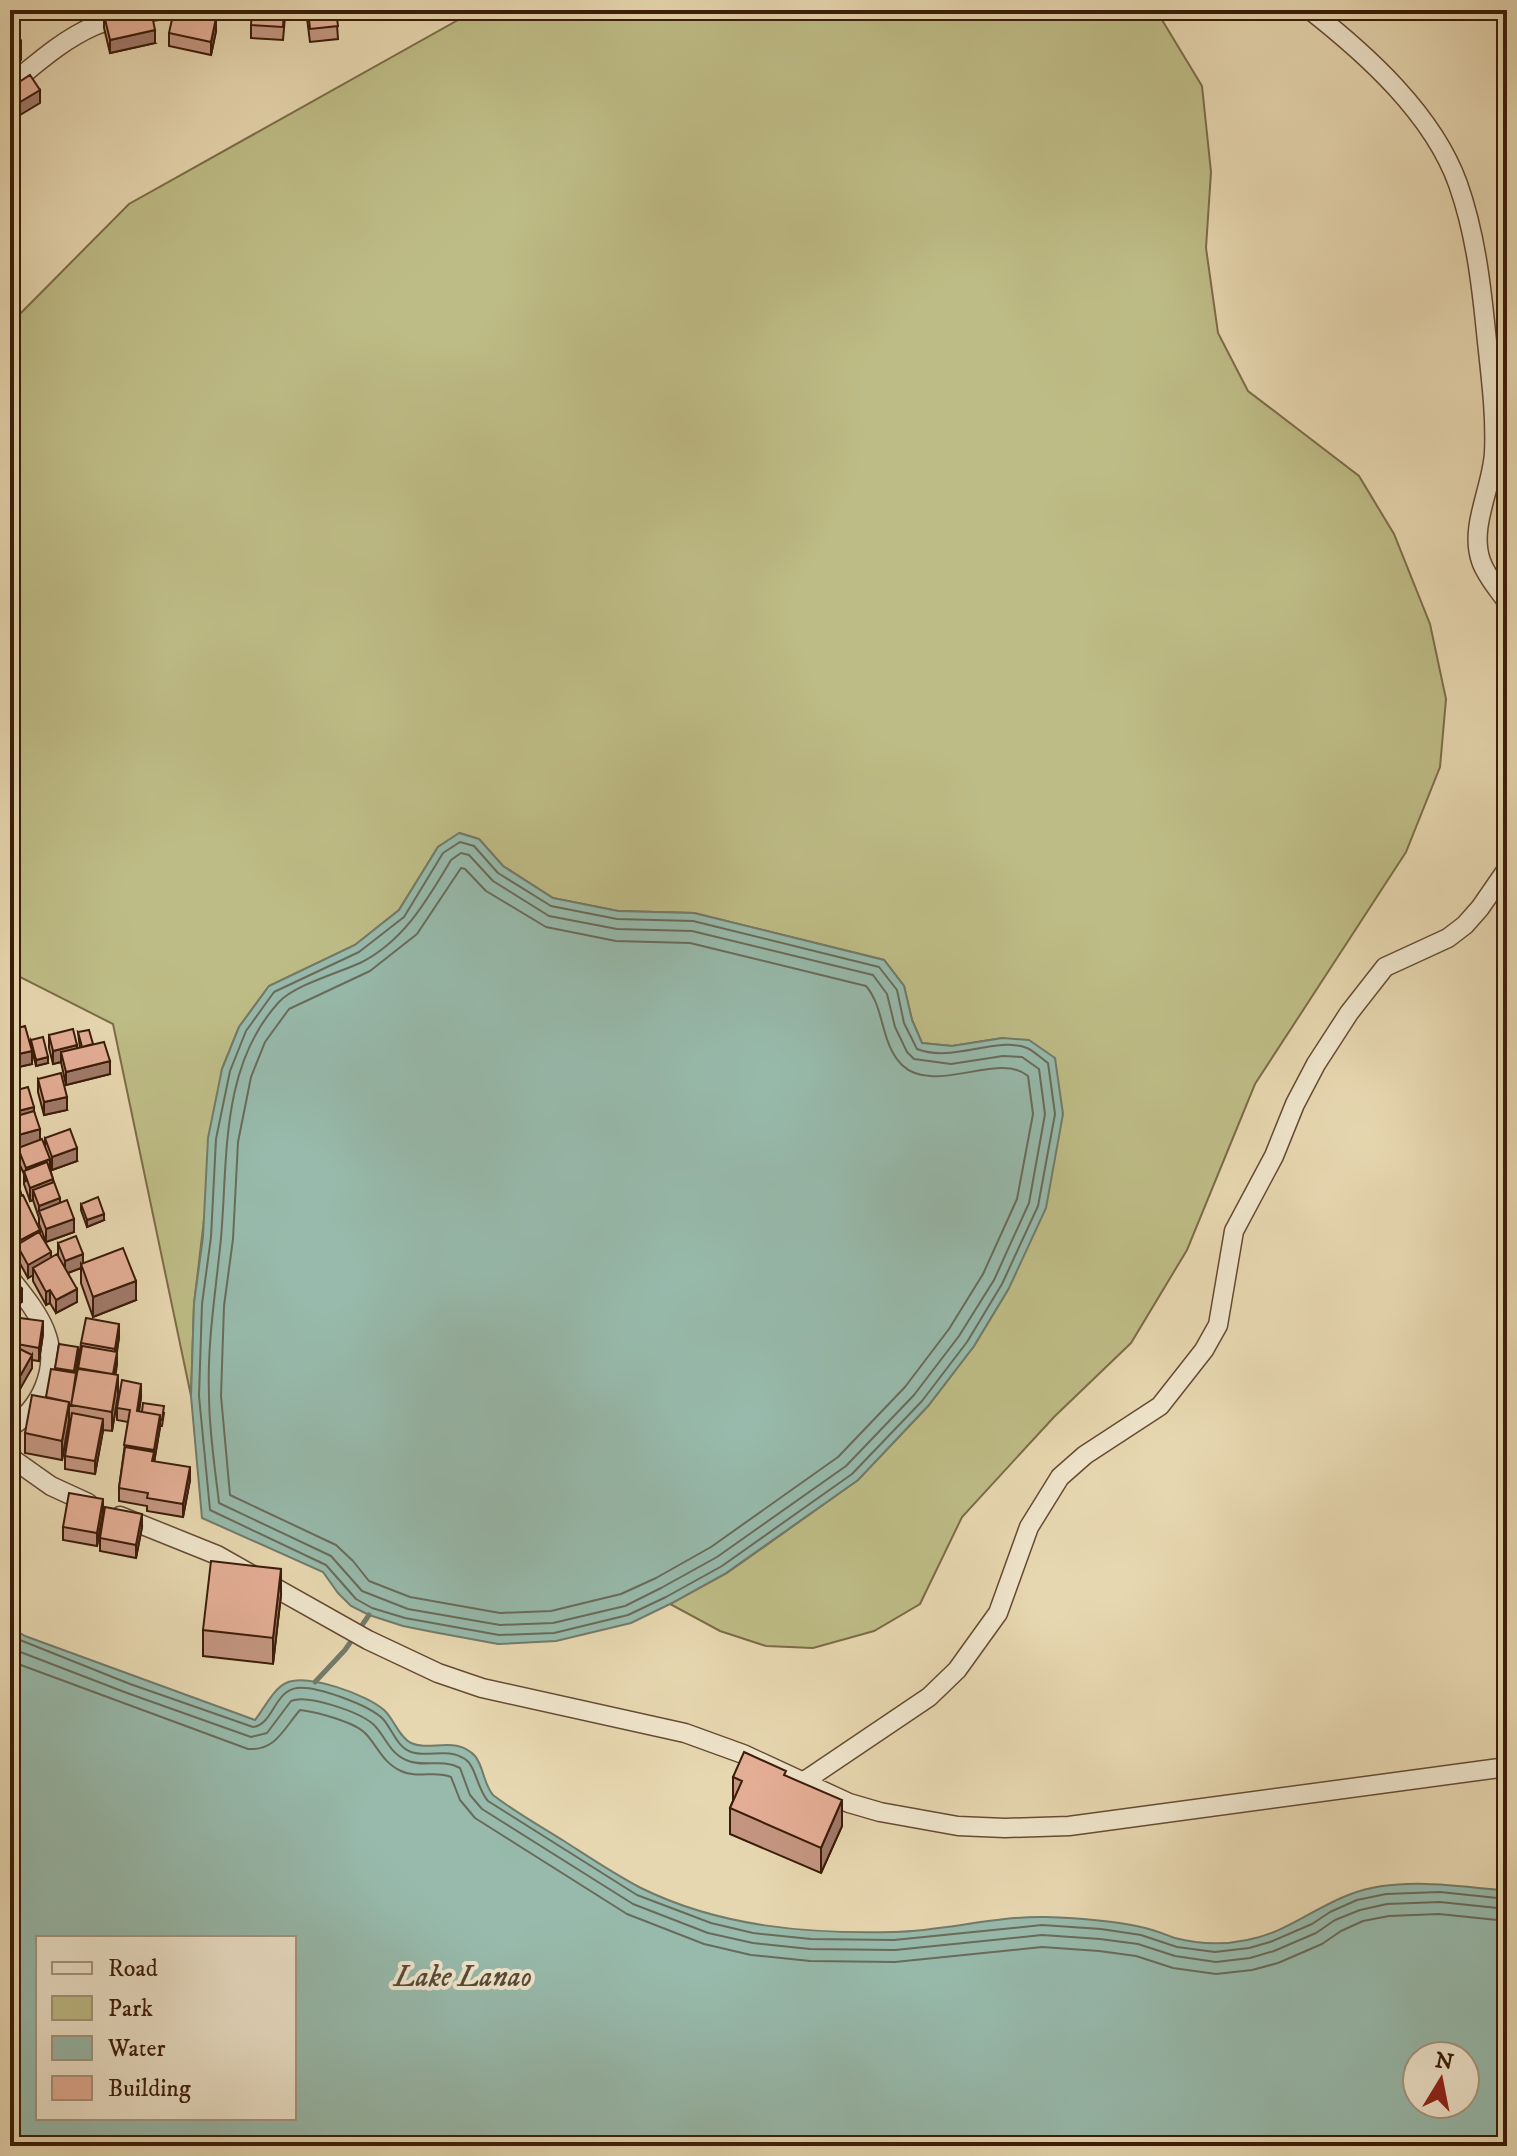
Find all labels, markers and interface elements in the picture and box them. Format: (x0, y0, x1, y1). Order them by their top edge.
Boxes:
legend (36, 1936, 296, 2120)
text: Road (108, 1954, 158, 1984)
water label: Lake Lanao (392, 1959, 532, 1996)
text: Park (108, 1994, 153, 2024)
text: Water (107, 2034, 165, 2064)
north arrow (1401, 2040, 1481, 2120)
text: N (1433, 2047, 1455, 2077)
text: Building (108, 2074, 191, 2104)

